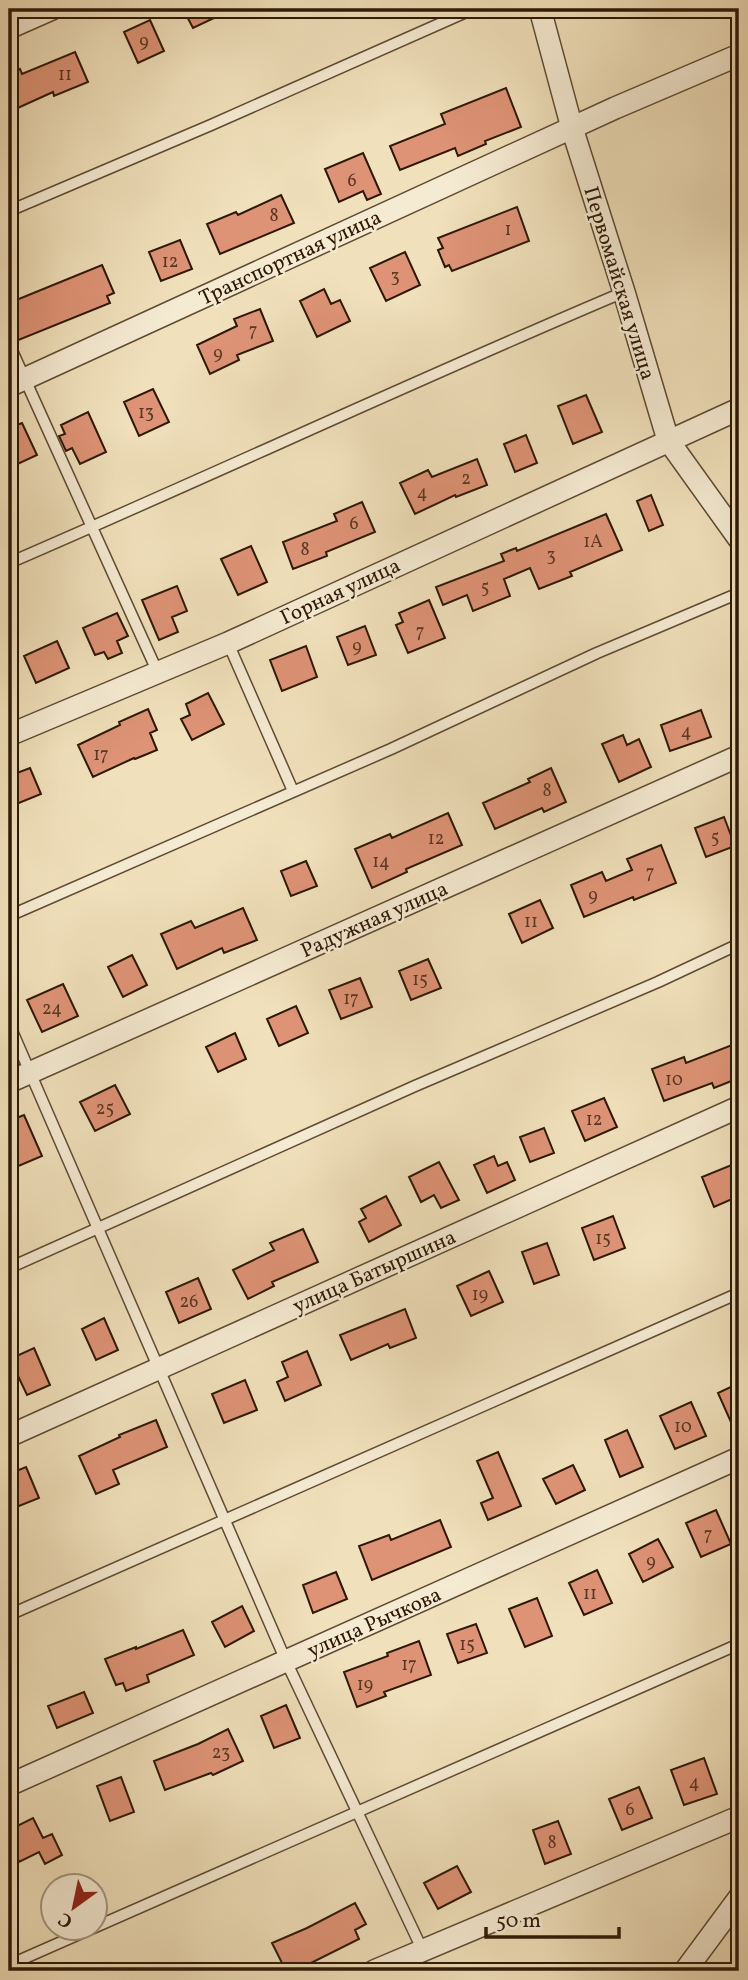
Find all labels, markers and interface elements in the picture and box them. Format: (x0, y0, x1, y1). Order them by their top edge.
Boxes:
house number: 9 (139, 30, 149, 55)
house number: 11 (58, 63, 72, 88)
house number: 6 (347, 169, 357, 194)
street label: Первомайская улица (575, 183, 662, 384)
street label: Транспортная улица (195, 203, 387, 313)
house number: 8 (269, 204, 279, 229)
house number: 1 (505, 218, 511, 243)
house number: 12 (162, 250, 178, 275)
house number: 3 (390, 265, 400, 290)
house number: 7 (249, 319, 257, 344)
house number: 9 (213, 342, 223, 367)
house number: 13 (138, 401, 154, 426)
house number: 2 (461, 467, 471, 492)
house number: 4 (417, 481, 427, 506)
house number: 6 (349, 512, 359, 537)
house number: 1А (583, 530, 603, 555)
house number: 8 (300, 538, 310, 563)
house number: 3 (546, 544, 556, 569)
street label: Горная улица (276, 552, 406, 633)
house number: 5 (481, 576, 489, 601)
house number: 7 (416, 620, 424, 645)
house number: 9 (352, 635, 362, 660)
house number: 4 (681, 720, 691, 745)
house number: 17 (93, 743, 109, 768)
house number: 8 (542, 779, 552, 804)
house number: 5 (711, 826, 719, 851)
house number: 12 (428, 827, 444, 852)
house number: 14 (372, 850, 390, 875)
house number: 7 (646, 861, 654, 886)
street label: Радужная улица (296, 875, 453, 966)
house number: 9 (588, 884, 598, 909)
house number: 11 (524, 910, 538, 935)
house number: 15 (412, 968, 428, 993)
house number: 17 (343, 987, 359, 1012)
house number: 24 (42, 997, 62, 1022)
house number: 10 (665, 1068, 683, 1093)
house number: 25 (96, 1097, 114, 1122)
house number: 12 (586, 1108, 602, 1133)
street label: улица Батыршина (288, 1223, 461, 1321)
house number: 15 (595, 1227, 611, 1252)
house number: 19 (472, 1283, 488, 1308)
house number: 26 (180, 1290, 198, 1315)
house number: 10 (674, 1415, 692, 1440)
house number: 7 (704, 1523, 712, 1548)
house number: 9 (646, 1550, 656, 1575)
street label: улица Рычкова (303, 1581, 446, 1666)
house number: 11 (583, 1582, 597, 1607)
house number: 15 (459, 1633, 475, 1658)
house number: 17 (401, 1653, 417, 1678)
house number: 19 (357, 1673, 373, 1698)
house number: 23 (212, 1741, 230, 1766)
house number: 4 (689, 1771, 699, 1796)
house number: 6 (625, 1798, 635, 1823)
house number: 8 (547, 1831, 557, 1856)
north arrow (38, 1871, 108, 1941)
scale bar (486, 1896, 618, 1940)
text: С (54, 1905, 78, 1934)
text: 50 m (496, 1907, 541, 1936)

